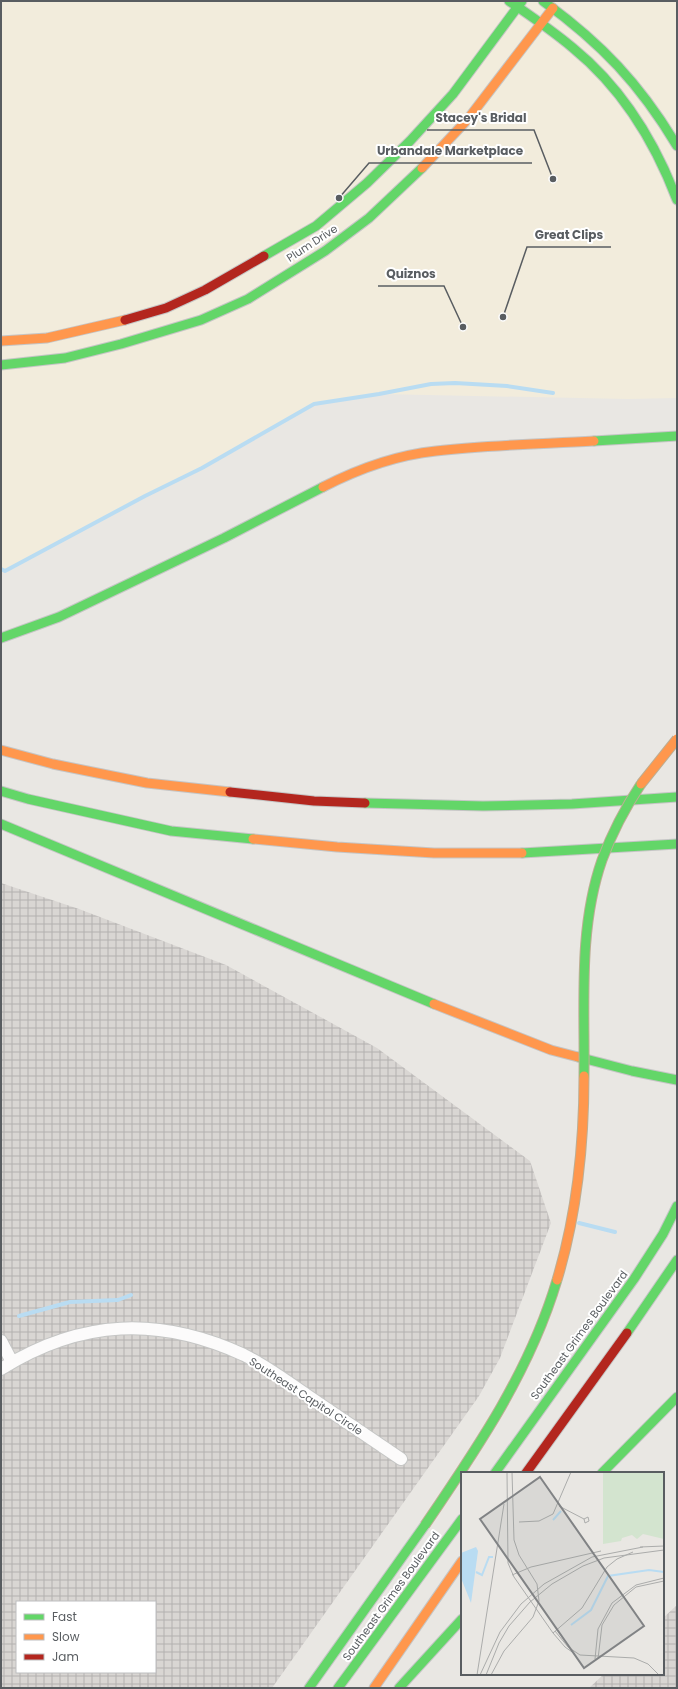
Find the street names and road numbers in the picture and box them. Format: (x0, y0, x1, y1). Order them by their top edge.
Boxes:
street label: Plum Drive (283, 220, 341, 265)
street label: Southeast Grimes Boulevard (527, 1267, 631, 1403)
street label: Southeast Capitol Circle (246, 1353, 366, 1439)
street label: Southeast Grimes Boulevard (339, 1528, 443, 1664)

